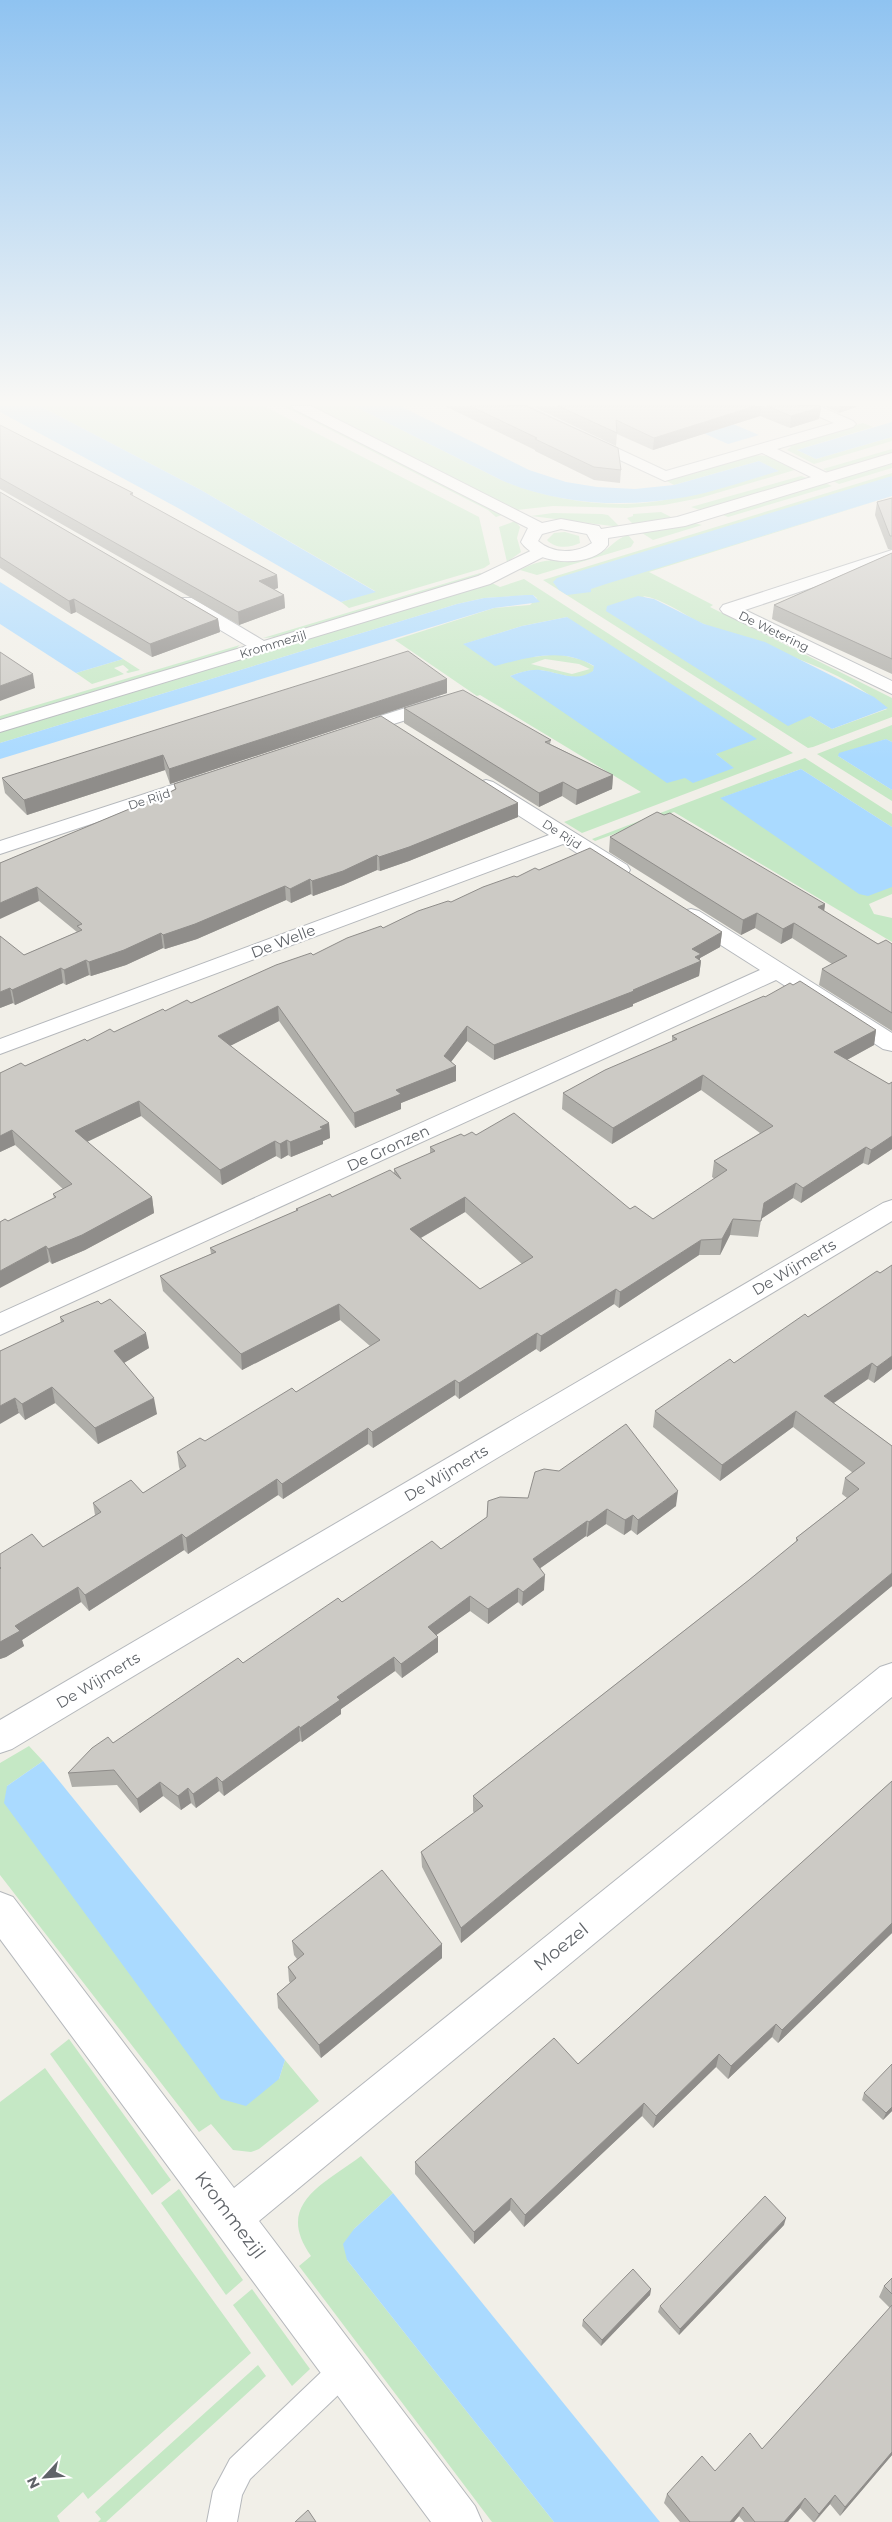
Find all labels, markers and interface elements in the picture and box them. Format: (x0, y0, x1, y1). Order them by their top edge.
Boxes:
street label: De Wetering (736, 608, 812, 654)
street label: Krommezijl (238, 627, 308, 661)
street label: De Rijd (126, 785, 172, 813)
street label: De Rijd (540, 816, 584, 852)
street label: De Welle (248, 920, 318, 962)
street label: De Gronzen (344, 1121, 432, 1175)
street label: De Wijmerts (749, 1235, 839, 1299)
street label: De Wijmerts (401, 1441, 491, 1505)
street label: De Wijmerts (53, 1648, 143, 1712)
street label: Moezel (529, 1918, 593, 1976)
street label: Krommezijl (190, 2167, 270, 2263)
north arrow (20, 2452, 70, 2502)
text: N (23, 2474, 44, 2492)

